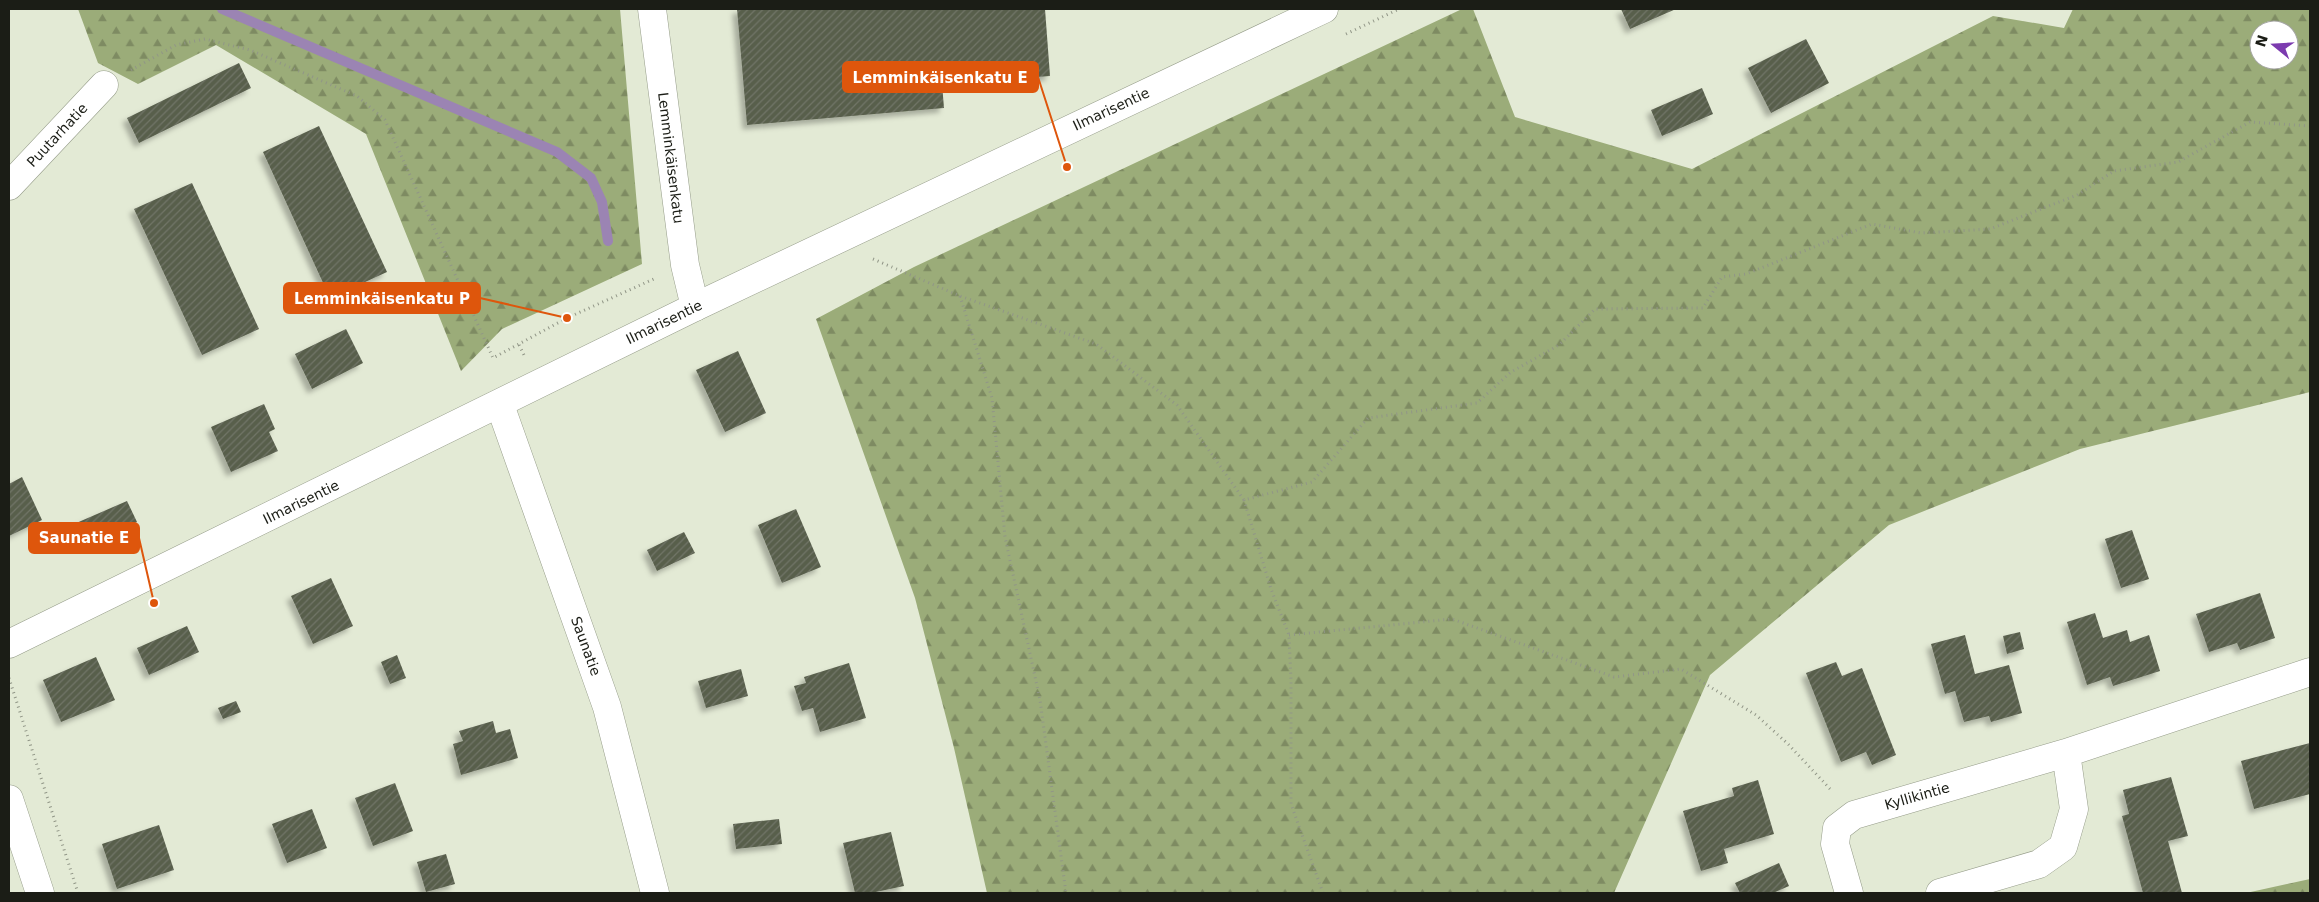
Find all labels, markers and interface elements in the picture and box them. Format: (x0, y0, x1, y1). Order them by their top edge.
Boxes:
north arrow (2249, 20, 2299, 70)
text: N (2252, 33, 2271, 49)
callout: Lemminkäisenkatu E (843, 62, 1038, 92)
text: Lemminkäisenkatu E (852, 69, 1028, 87)
street label: Ilmarisentie (1070, 84, 1152, 134)
street label: Lemminkäisenkatu (655, 91, 687, 225)
street label: Puutarhatie (24, 100, 90, 170)
callout: Lemminkäisenkatu P (284, 283, 480, 313)
text: Lemminkäisenkatu P (294, 290, 470, 308)
street label: Ilmarisentie (623, 297, 705, 347)
street label: Ilmarisentie (260, 477, 342, 527)
callout: Saunatie E (29, 523, 139, 553)
text: Saunatie E (39, 529, 129, 547)
street label: Saunatie (568, 614, 604, 678)
street label: Kyllikintie (1883, 779, 1951, 813)

